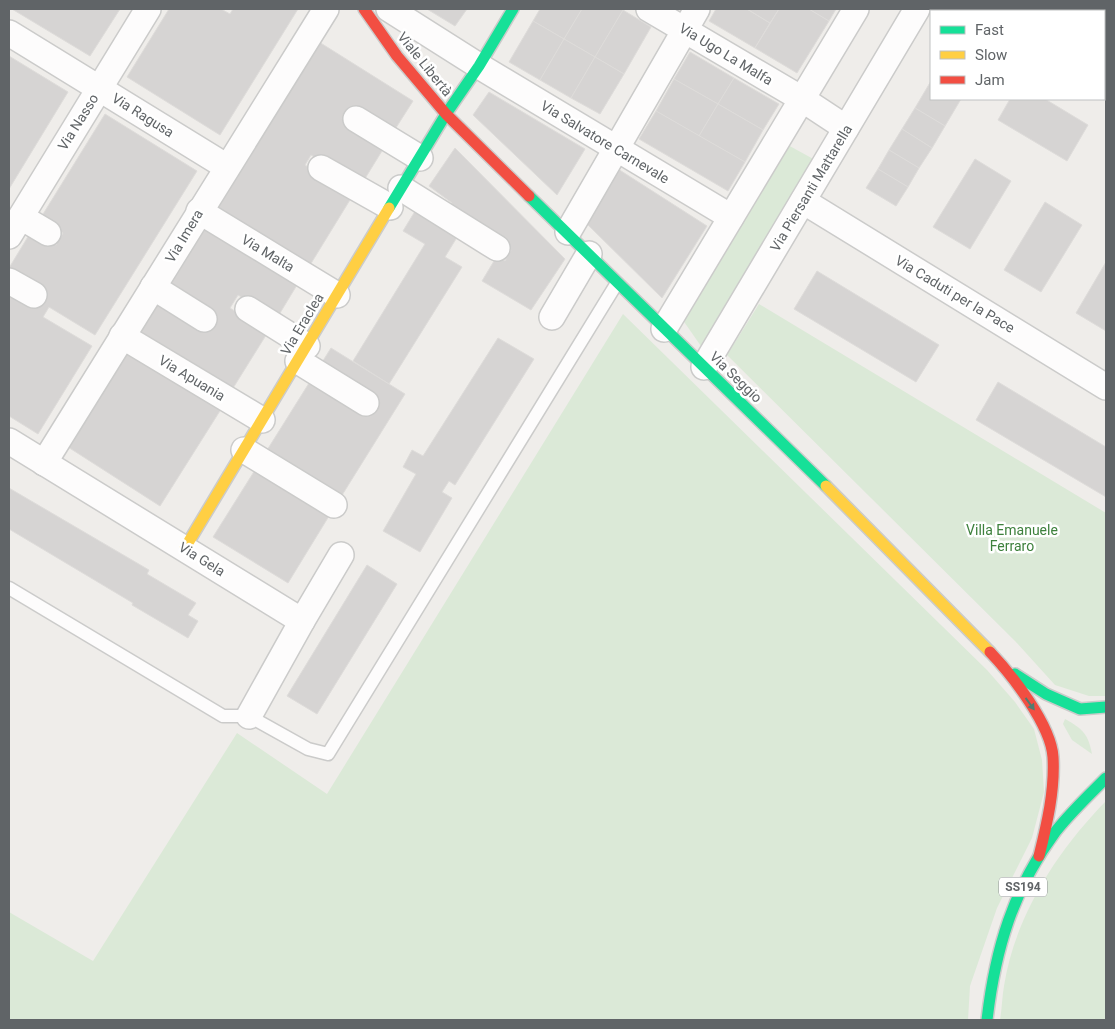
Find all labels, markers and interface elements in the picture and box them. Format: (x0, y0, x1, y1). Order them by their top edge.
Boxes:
legend (930, 10, 1105, 100)
street label: Via Ugo La Malfa (676, 20, 776, 88)
text: Fast (975, 21, 1004, 39)
street label: Viale Libertà (394, 29, 456, 99)
text: Slow (975, 46, 1007, 64)
text: Jam (975, 71, 1005, 89)
street label: Via Ragusa (109, 90, 177, 140)
street label: Via Nasso (54, 91, 102, 153)
street label: Via Salvatore Carnevale (538, 97, 672, 187)
street label: Via Piersanti Mattarella (767, 122, 855, 254)
street label: Via Imera (162, 207, 206, 265)
street label: Via Malta (239, 231, 297, 275)
street label: Via Caduti per la Pace (892, 252, 1018, 336)
street label: Via Eraclea (277, 290, 327, 358)
street label: Via Seggio (707, 348, 765, 406)
street label: Via Apuania (156, 352, 228, 404)
park label: Villa Emanuele Ferraro (966, 522, 1058, 554)
street label: Via Gela (176, 539, 228, 579)
one-way arrow (1024, 697, 1035, 710)
road number: SS194 (999, 878, 1047, 896)

